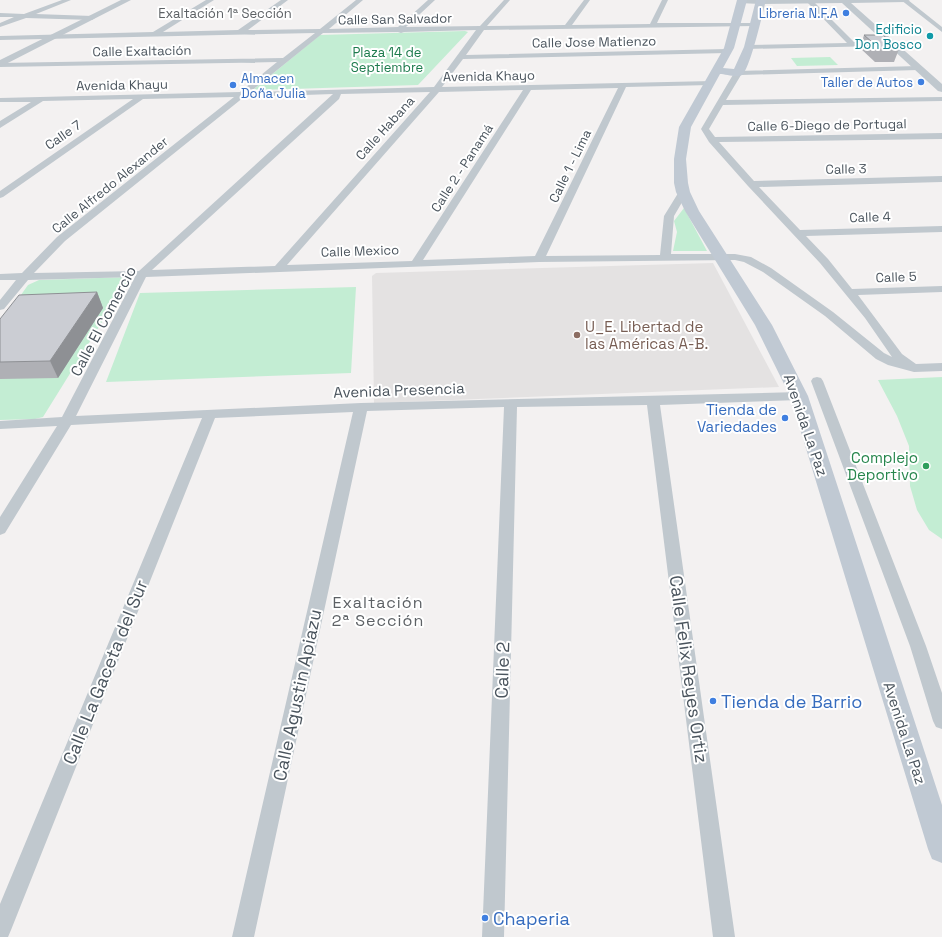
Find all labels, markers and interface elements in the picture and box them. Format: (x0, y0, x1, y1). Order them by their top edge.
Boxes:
district label: Exaltación 1ª Sección (158, 5, 292, 22)
place label: Libreria N.F.A (759, 5, 838, 22)
marker: Libreria N.F.A (841, 8, 851, 18)
street label: Calle San Salvador (338, 10, 452, 28)
place label: Edificio Don Bosco (855, 21, 922, 53)
marker: Edificio Don Bosco (925, 31, 935, 41)
street label: Calle Jose Matienzo (532, 32, 656, 52)
street label: Calle Exaltación (92, 42, 192, 60)
park label: Plaza 14 de Septiembre (351, 44, 423, 76)
street label: Avenida Khayo (443, 67, 535, 85)
place label: Almacen Doña Julia (241, 70, 306, 102)
place label: Taller de Autos (821, 74, 913, 91)
street label: Avenida Khayu (76, 76, 168, 94)
marker: Taller de Autos (916, 77, 926, 87)
marker: Almacen Doña Julia (228, 80, 238, 90)
street label: Calle Habana (352, 92, 419, 164)
street label: Calle 6-Diego de Portugal (747, 115, 907, 135)
street label: Calle 7 (42, 116, 84, 154)
street label: Calle 2 - Panamá (427, 120, 497, 215)
street label: Calle 1 - Lima (545, 126, 595, 205)
street label: Calle Alfredo Alexander (48, 133, 172, 237)
street label: Calle 3 (825, 160, 867, 178)
street label: Calle 4 (849, 208, 891, 226)
street label: Calle Mexico (321, 241, 399, 261)
street label: Calle El Comercio (66, 263, 140, 379)
street label: Calle 5 (875, 268, 917, 286)
place label: U_E. Libertad de las Américas A-B. (585, 317, 708, 353)
marker: U_E. Libertad de las Américas A-B. (572, 330, 582, 340)
street label: Avenida La Paz (780, 371, 832, 479)
street label: Avenida Presencia (333, 378, 465, 402)
place label: Tienda de Variedades (697, 400, 777, 436)
marker: Tienda de Variedades (780, 413, 790, 423)
place label: Complejo Deportivo (847, 448, 918, 484)
marker: Complejo Deportivo (921, 461, 931, 471)
street label: Calle Felix Reyes Ortiz (664, 574, 714, 764)
street label: Calle La Gaceta del Sur (57, 576, 153, 768)
district label: Exaltación 2ª Sección (332, 592, 424, 631)
street label: Calle Agustin Apiazu (268, 607, 326, 783)
street label: Calle 2 (490, 641, 514, 699)
street label: Avenida La Paz (879, 679, 931, 787)
place label: Tienda de Barrio (721, 690, 862, 713)
marker: Tienda de Barrio (708, 696, 718, 706)
place label: Chaperia (493, 907, 570, 930)
marker: Chaperia (480, 913, 490, 923)

